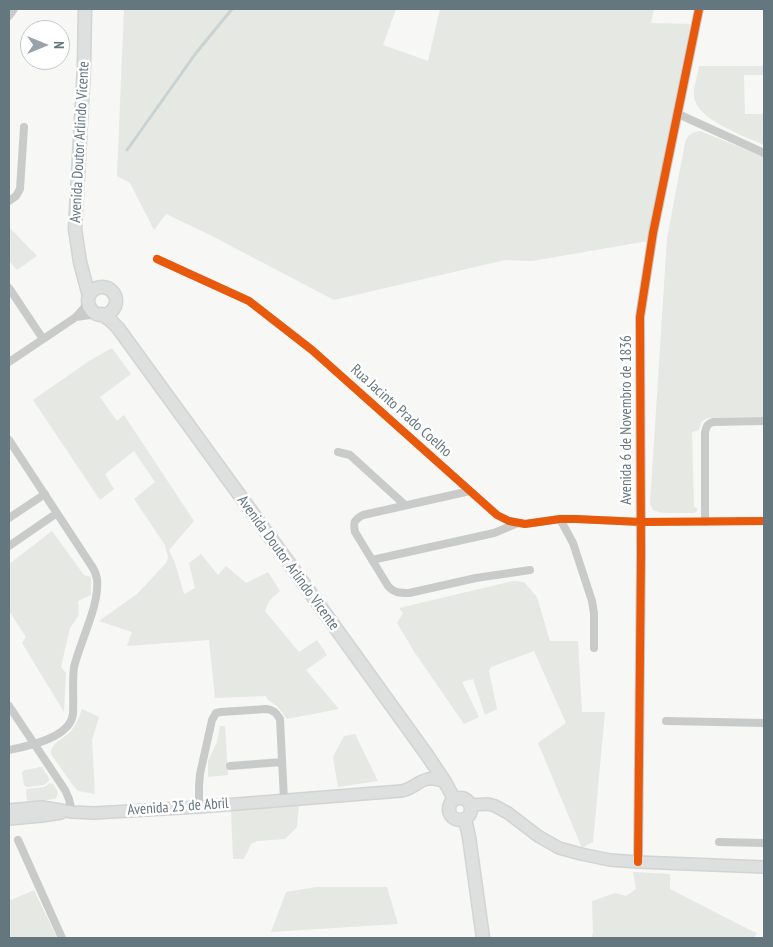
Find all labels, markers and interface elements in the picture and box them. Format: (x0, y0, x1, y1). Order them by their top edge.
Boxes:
north arrow (20, 20, 70, 70)
text: N (50, 41, 68, 49)
street label: Avenida Doutor Arlindo Vicente (67, 61, 93, 223)
street label: Avenida 6 de Novembro de 1836 (618, 335, 636, 505)
street label: Rua Jacinto Prado Coelho (347, 361, 455, 461)
street label: Avenida Doutor Arlindo Vicente (233, 492, 343, 634)
street label: Avenida 25 de Abril (127, 794, 229, 820)

